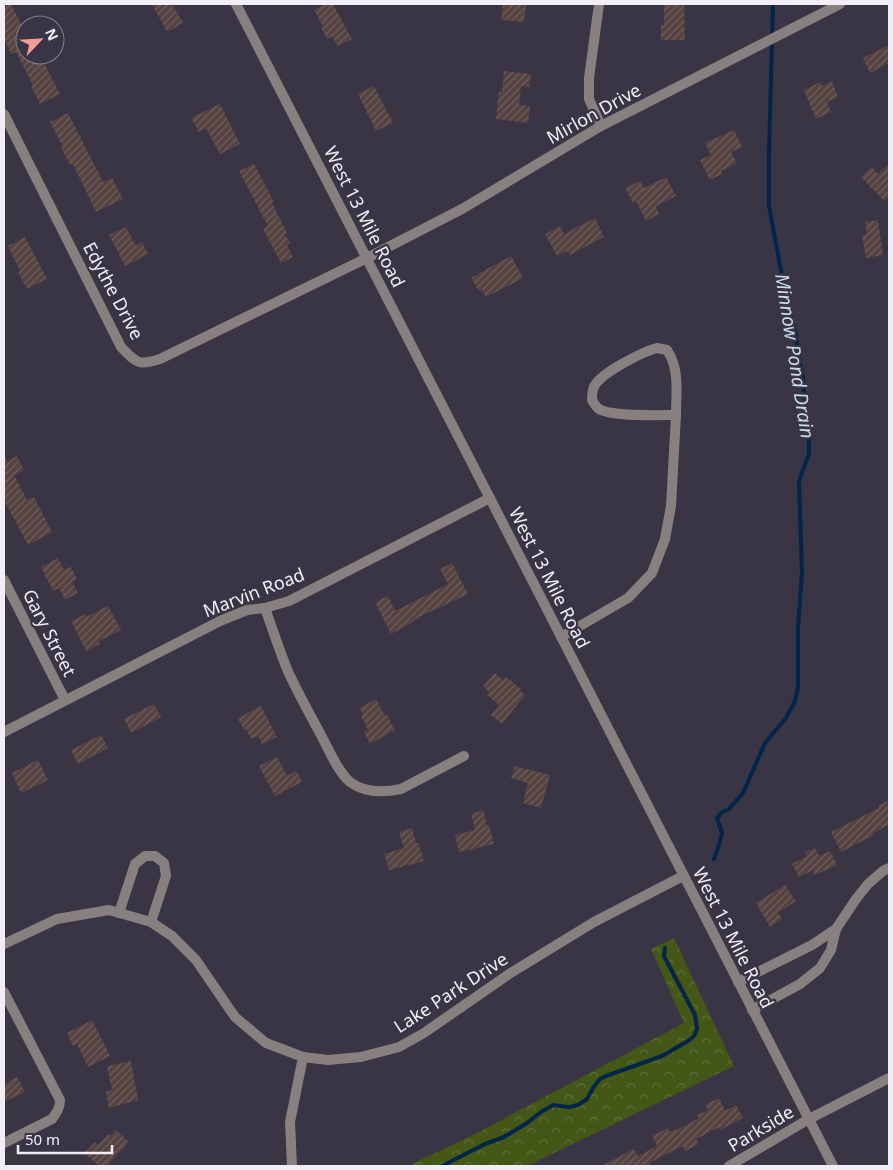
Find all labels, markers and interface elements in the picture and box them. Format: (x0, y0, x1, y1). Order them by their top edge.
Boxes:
north arrow (15, 15, 65, 65)
text: N (41, 25, 63, 43)
street label: Mirlon Drive (542, 77, 645, 149)
street label: West 13 Mile Road (319, 142, 411, 291)
street label: Edythe Drive (78, 238, 150, 344)
water label: Minnow Pond Drain (769, 272, 821, 440)
street label: West 13 Mile Road (504, 503, 596, 652)
street label: Marvin Road (200, 562, 308, 622)
street label: Gary Street (18, 585, 82, 681)
street label: West 13 Mile Road (688, 863, 780, 1012)
street label: Lake Park Drive (389, 946, 512, 1038)
street label: Parkside (723, 1099, 798, 1157)
scale bar (18, 1122, 111, 1154)
text: 50 m (25, 1129, 60, 1149)

